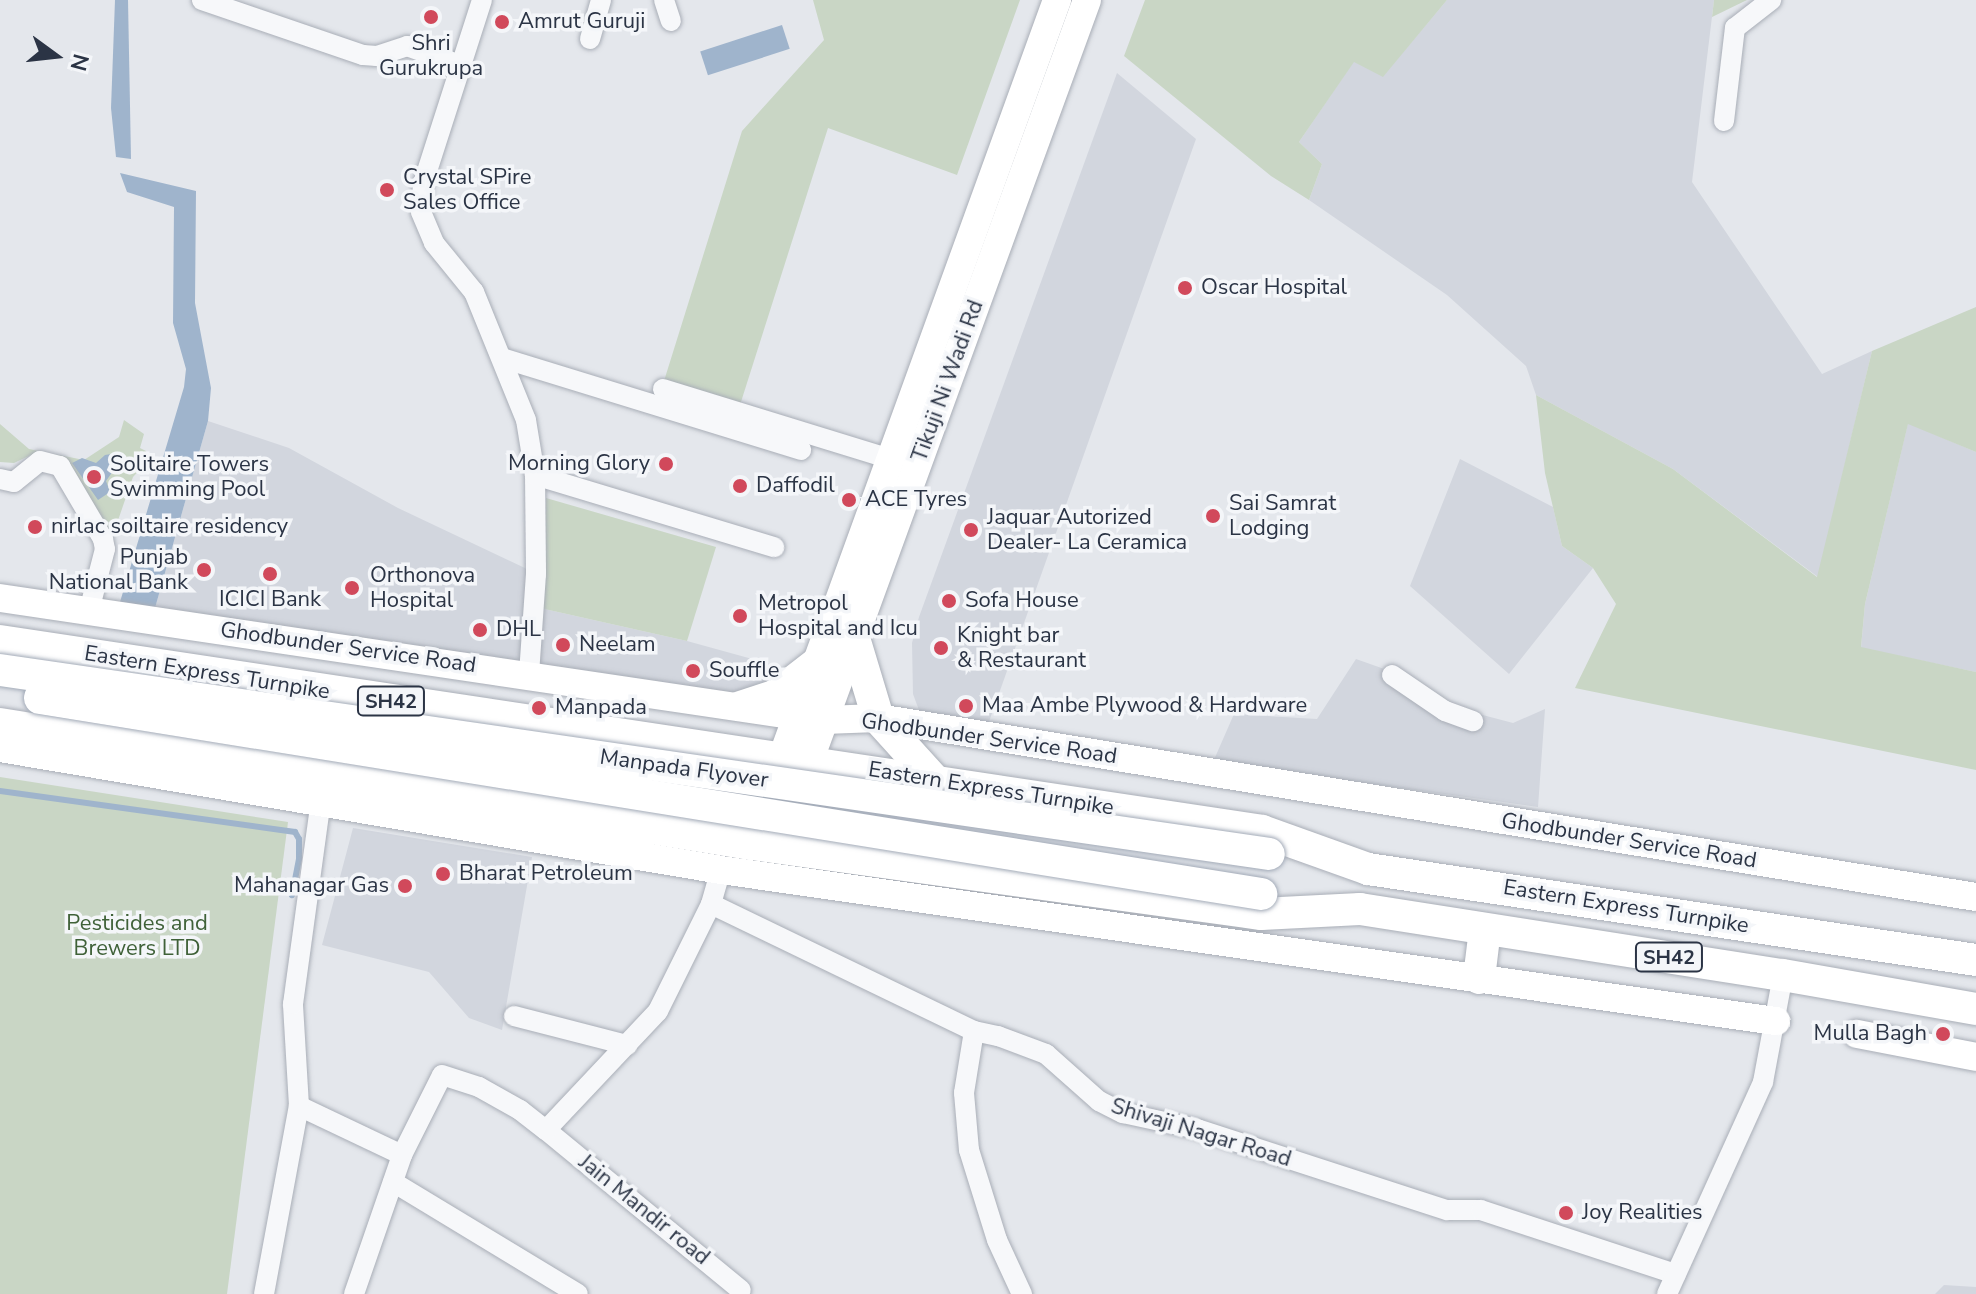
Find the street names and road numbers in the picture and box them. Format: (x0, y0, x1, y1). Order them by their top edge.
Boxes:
street label: Tikuji Ni Wadi Rd (906, 297, 990, 465)
street label: Ghodbunder Service Road (218, 617, 478, 679)
street label: Eastern Express Turnpike (82, 641, 332, 705)
road number: SH42 (355, 685, 427, 717)
street label: Ghodbunder Service Road (859, 708, 1119, 770)
street label: Manpada Flyover (598, 744, 770, 794)
street label: Eastern Express Turnpike (866, 757, 1116, 821)
street label: Ghodbunder Service Road (1500, 808, 1758, 874)
street label: Eastern Express Turnpike (1501, 875, 1751, 939)
road number: SH42 (1633, 941, 1705, 973)
street label: Shivaji Nagar Road (1108, 1093, 1294, 1173)
street label: Jain Mandir road (573, 1149, 715, 1271)

